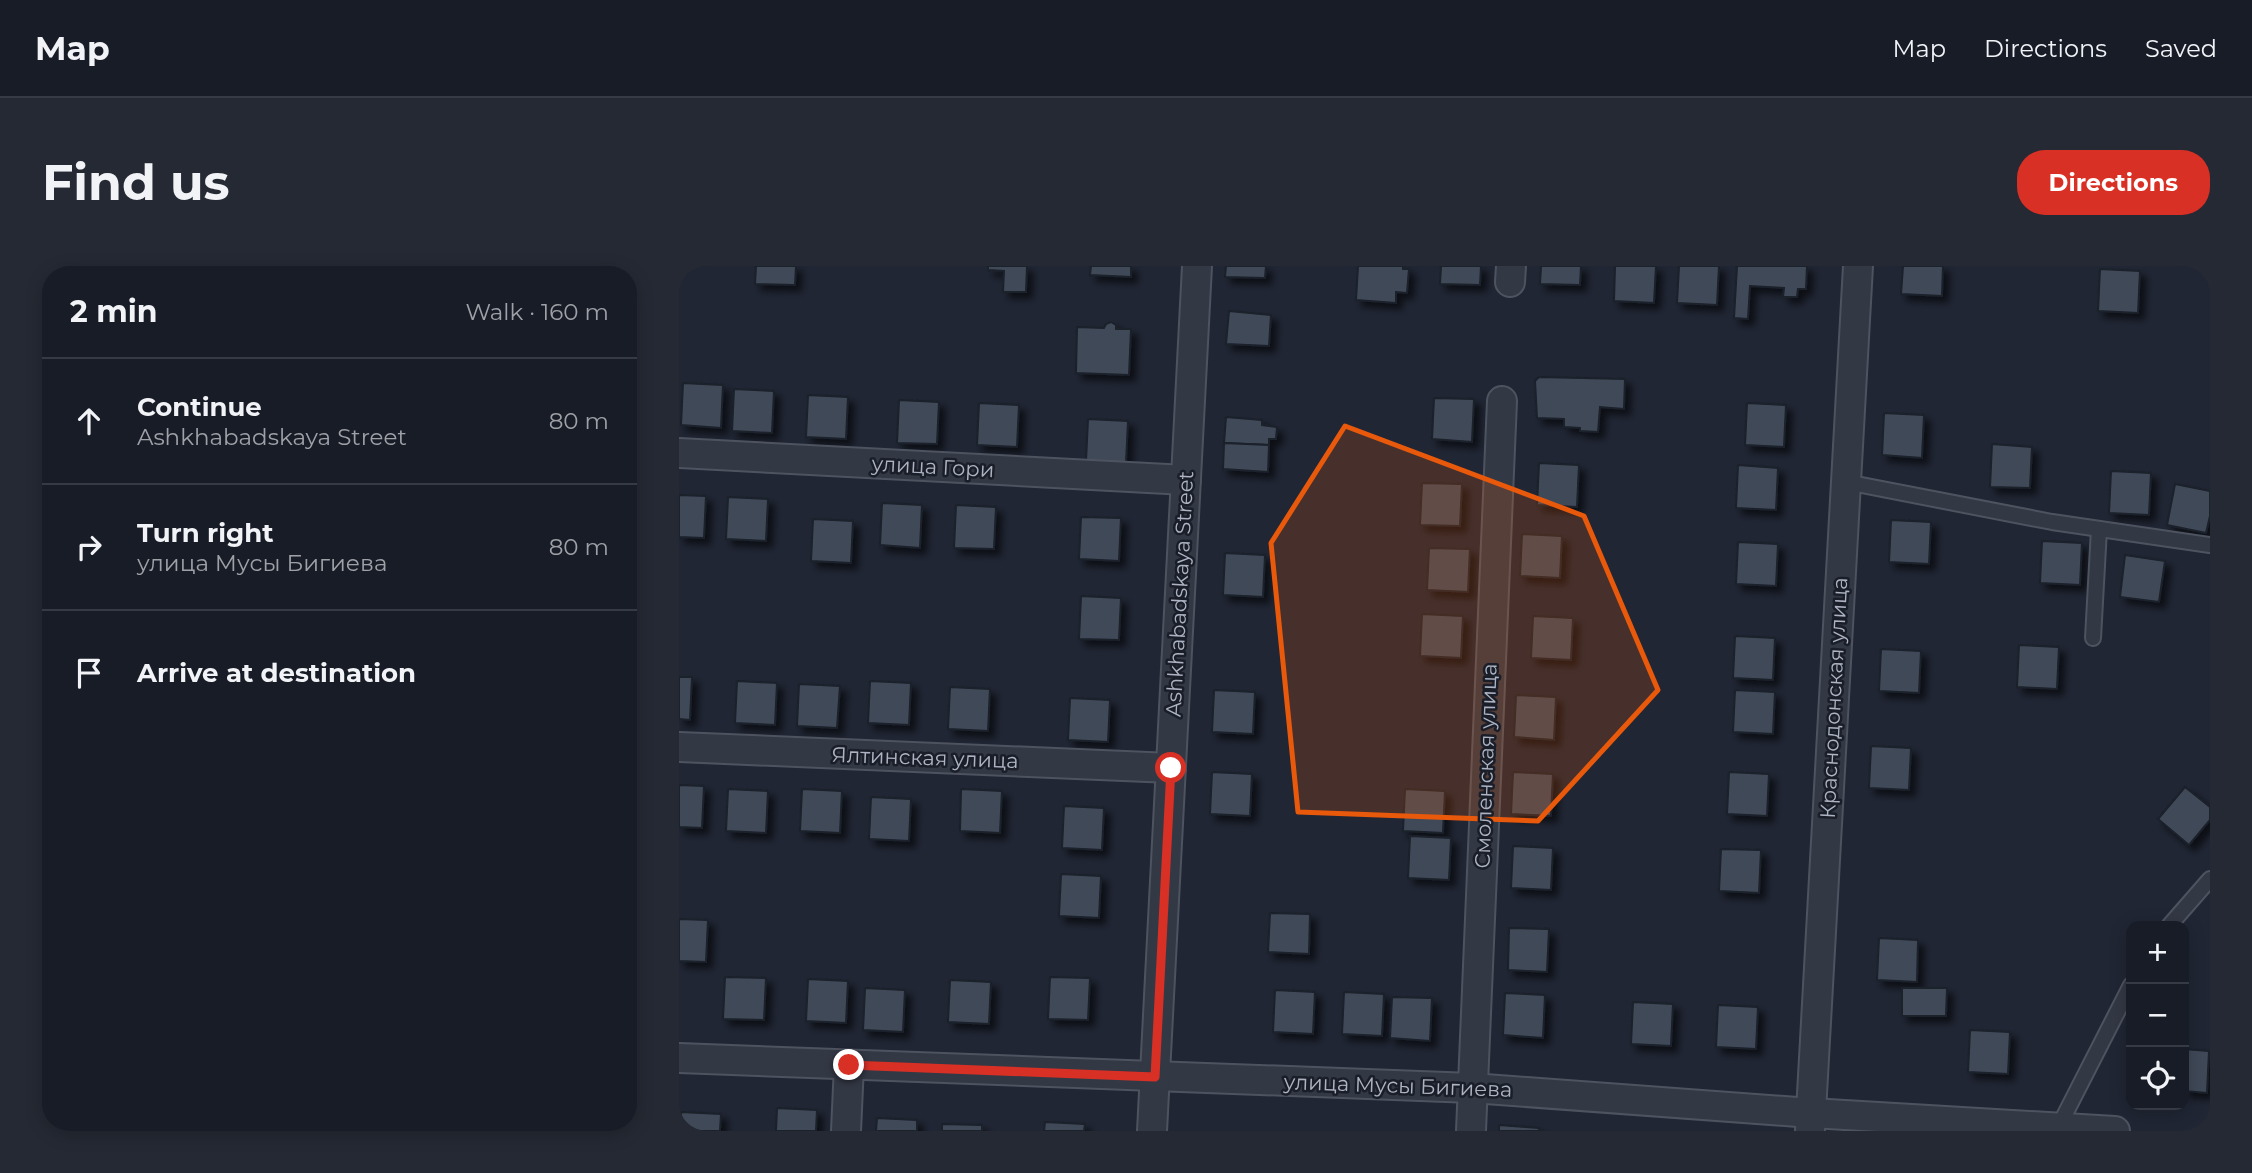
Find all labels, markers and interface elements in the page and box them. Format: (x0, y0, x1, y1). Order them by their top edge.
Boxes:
text: Map (35, 28, 110, 68)
text: Map (1893, 34, 1946, 63)
text: Directions (1984, 34, 2107, 63)
text: Saved (2145, 34, 2217, 63)
button: Directions (2017, 150, 2210, 215)
text: Find us (42, 153, 230, 212)
text: 2 min (70, 293, 157, 330)
text: Walk · 160 m (465, 298, 609, 326)
text: Continue (137, 391, 262, 423)
icon: ahead (70, 402, 108, 440)
text: 80 m (549, 407, 609, 435)
text: Ashkhabadskaya Street (137, 423, 407, 451)
street label: улица Гори (870, 451, 995, 482)
street label: Ashkhabadskaya Street (1161, 470, 1198, 718)
text: Turn right (137, 517, 273, 549)
icon: right (70, 528, 108, 566)
text: 80 m (549, 533, 609, 561)
text: улица Мусы Бигиева (137, 549, 387, 577)
street label: Краснодонская улица (1815, 577, 1852, 819)
icon: arrive (70, 654, 108, 692)
text: Arrive at destination (137, 657, 416, 689)
street label: Смоленская улица (1469, 663, 1502, 869)
street label: Ялтинская улица (831, 742, 1019, 773)
route start (1155, 752, 1186, 783)
map controls (2126, 921, 2189, 1110)
button: + (2126, 921, 2189, 984)
button: − (2126, 984, 2189, 1047)
button: locate (2126, 1047, 2189, 1110)
route end (833, 1049, 864, 1080)
street label: улица Мусы Бигиева (1282, 1069, 1513, 1102)

